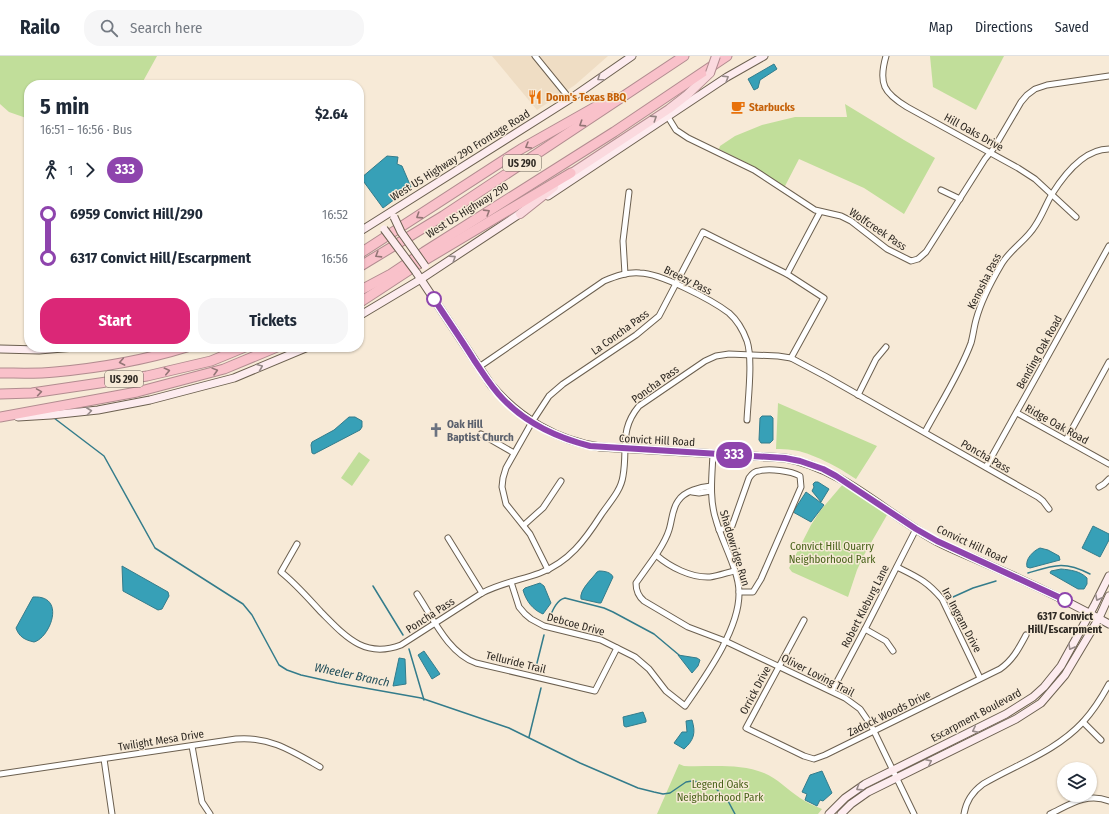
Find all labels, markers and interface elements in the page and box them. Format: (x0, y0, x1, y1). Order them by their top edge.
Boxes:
search box (84, 10, 364, 46)
text: Railo (20, 16, 60, 39)
icon: search (98, 17, 120, 39)
text: Search here (130, 19, 202, 37)
text: Map (929, 19, 953, 36)
text: Directions (975, 19, 1033, 36)
text: Saved (1055, 19, 1089, 36)
one-way arrow (597, 73, 604, 81)
one-way arrow (722, 75, 729, 83)
restaurant icon: Donn's Texas BBQ (527, 89, 543, 105)
place label: Donn's Texas BBQ (546, 91, 627, 104)
text: 5 min (40, 93, 89, 120)
cafe icon: Starbucks (730, 99, 746, 115)
place label: Starbucks (749, 101, 795, 114)
text: $2.64 (315, 105, 348, 123)
street label: West US Highway 290 Frontage Road (388, 107, 532, 204)
street label: Hill Oaks Drive (942, 111, 1006, 154)
one-way arrow (650, 115, 657, 123)
one-way arrow (579, 119, 586, 127)
text: 16:51 – 16:56 · Bus (40, 122, 132, 137)
one-way arrow (525, 141, 532, 148)
road number: US 290 (503, 155, 541, 171)
icon: walk (40, 159, 62, 181)
icon: forward (79, 159, 101, 181)
text: 333 (115, 161, 135, 178)
text: 1 (68, 163, 73, 178)
street label: West US Highway 290 (424, 180, 511, 241)
text: 6959 Convict Hill/290 (70, 205, 203, 223)
street label: Wolfcreek Pass (846, 205, 909, 254)
text: 16:52 (322, 207, 348, 222)
one-way arrow (483, 209, 490, 217)
one-way arrow (416, 211, 423, 218)
text: 6317 Convict Hill/Escarpment (70, 249, 251, 267)
one-way arrow (375, 250, 382, 258)
text: 16:56 (321, 251, 348, 266)
street label: Kenosha Pass (965, 251, 1004, 311)
one-way arrow (449, 255, 456, 263)
street label: Breezy Pass (662, 263, 714, 298)
unlabelled marker (426, 291, 442, 307)
button: Start (40, 298, 190, 344)
button: Tickets (198, 298, 348, 344)
street label: La Concha Pass (589, 307, 652, 358)
street label: Bending Oak Road (1014, 313, 1065, 391)
one-way arrow (119, 357, 125, 366)
one-way arrow (257, 363, 264, 371)
street label: Poncha Pass (629, 363, 682, 406)
one-way arrow (164, 367, 170, 375)
one-way arrow (212, 367, 219, 376)
road number: US 290 (105, 371, 143, 387)
one-way arrow (36, 388, 42, 397)
street label: Ridge Oak Road (1023, 402, 1091, 447)
one-way arrow (86, 407, 92, 416)
place label: Oak Hill Baptist Church (447, 418, 514, 444)
church icon: Oak Hill Baptist Church (428, 422, 444, 438)
street label: Convict Hill Road (619, 432, 695, 449)
street label: Poncha Pass (959, 437, 1013, 476)
line badge: 333 (711, 442, 757, 468)
text: 333 (724, 446, 744, 463)
street label: Shadowridge Run (717, 509, 752, 588)
street label: Convict Hill Road (935, 522, 1009, 566)
park label: Convict Hill Quarry Neighborhood Park (789, 540, 876, 566)
street label: Robert Kleburg Lane (839, 563, 892, 650)
street label: Ira Ingram Drive (939, 586, 984, 655)
marker: 6317 Convict Hill/Escarpment (1057, 592, 1073, 608)
one-way arrow (1095, 594, 1103, 601)
street label: Poncha Pass (404, 595, 457, 636)
place label: 6317 Convict Hill/Escarpment (1028, 610, 1102, 636)
street label: Debcoe Drive (546, 611, 606, 638)
one-way arrow (1068, 643, 1075, 650)
street label: Telluride Trail (485, 649, 547, 676)
street label: Oliver Loving Trail (779, 651, 857, 699)
water label: Wheeler Branch (313, 660, 391, 690)
street label: Orrick Drive (737, 664, 774, 717)
street label: Escarpment Boulevard (929, 686, 1024, 745)
street label: Zadock Woods Drive (846, 688, 933, 739)
one-way arrow (972, 725, 979, 733)
street label: Twilight Mesa Drive (117, 727, 205, 754)
one-way arrow (925, 760, 932, 767)
map controls (1057, 762, 1097, 802)
button: layers (1057, 762, 1097, 802)
park label: Legend Oaks Neighborhood Park (677, 778, 764, 804)
one-way arrow (856, 783, 863, 791)

